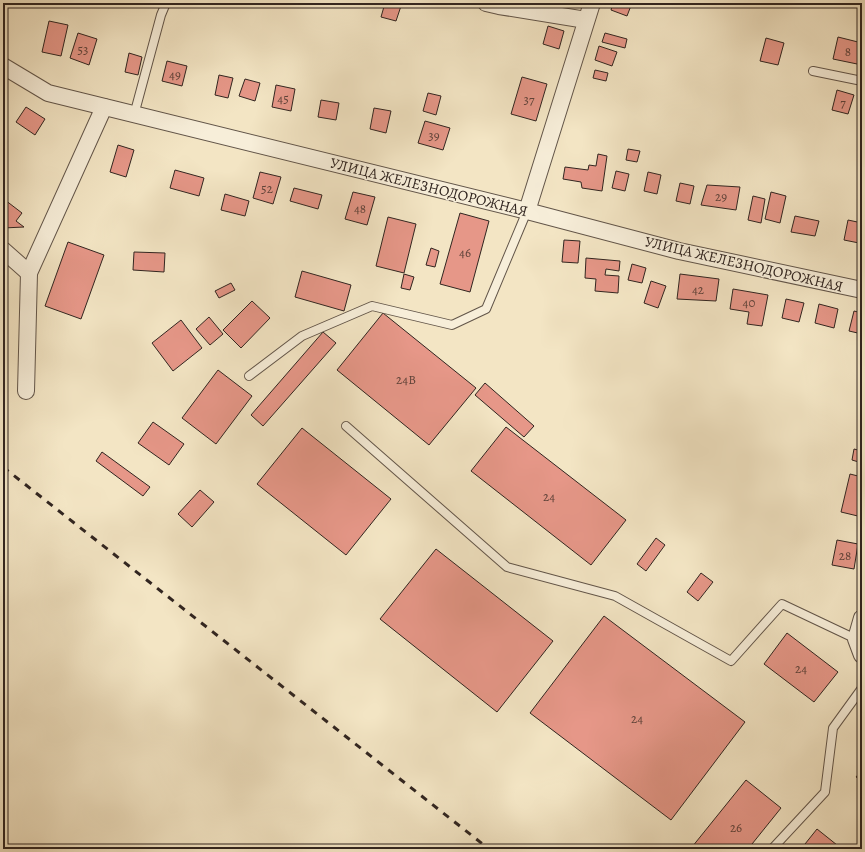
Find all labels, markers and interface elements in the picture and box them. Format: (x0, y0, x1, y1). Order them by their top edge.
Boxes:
house number: 53 (78, 41, 89, 58)
house number: 8 (845, 43, 851, 60)
house number: 49 (169, 66, 181, 83)
house number: 45 (277, 90, 289, 107)
house number: 37 (524, 91, 535, 108)
house number: 7 (840, 94, 846, 111)
house number: 39 (428, 127, 440, 144)
street label: УЛИЦА ЖЕЛЕЗНОДОРОЖНАЯ (328, 153, 530, 221)
house number: 52 (261, 180, 273, 197)
house number: 29 (715, 188, 727, 205)
house number: 48 (354, 200, 366, 217)
street label: УЛИЦА ЖЕЛЕЗНОДОРОЖНАЯ (643, 231, 845, 297)
house number: 46 (459, 244, 471, 261)
house number: 42 (692, 281, 704, 298)
house number: 40 (743, 294, 755, 311)
house number: 24В (396, 371, 416, 388)
house number: 24 (543, 488, 555, 505)
house number: 28 (839, 547, 851, 564)
house number: 24 (795, 660, 807, 677)
house number: 24 (631, 710, 643, 727)
house number: 26 (730, 819, 742, 836)

